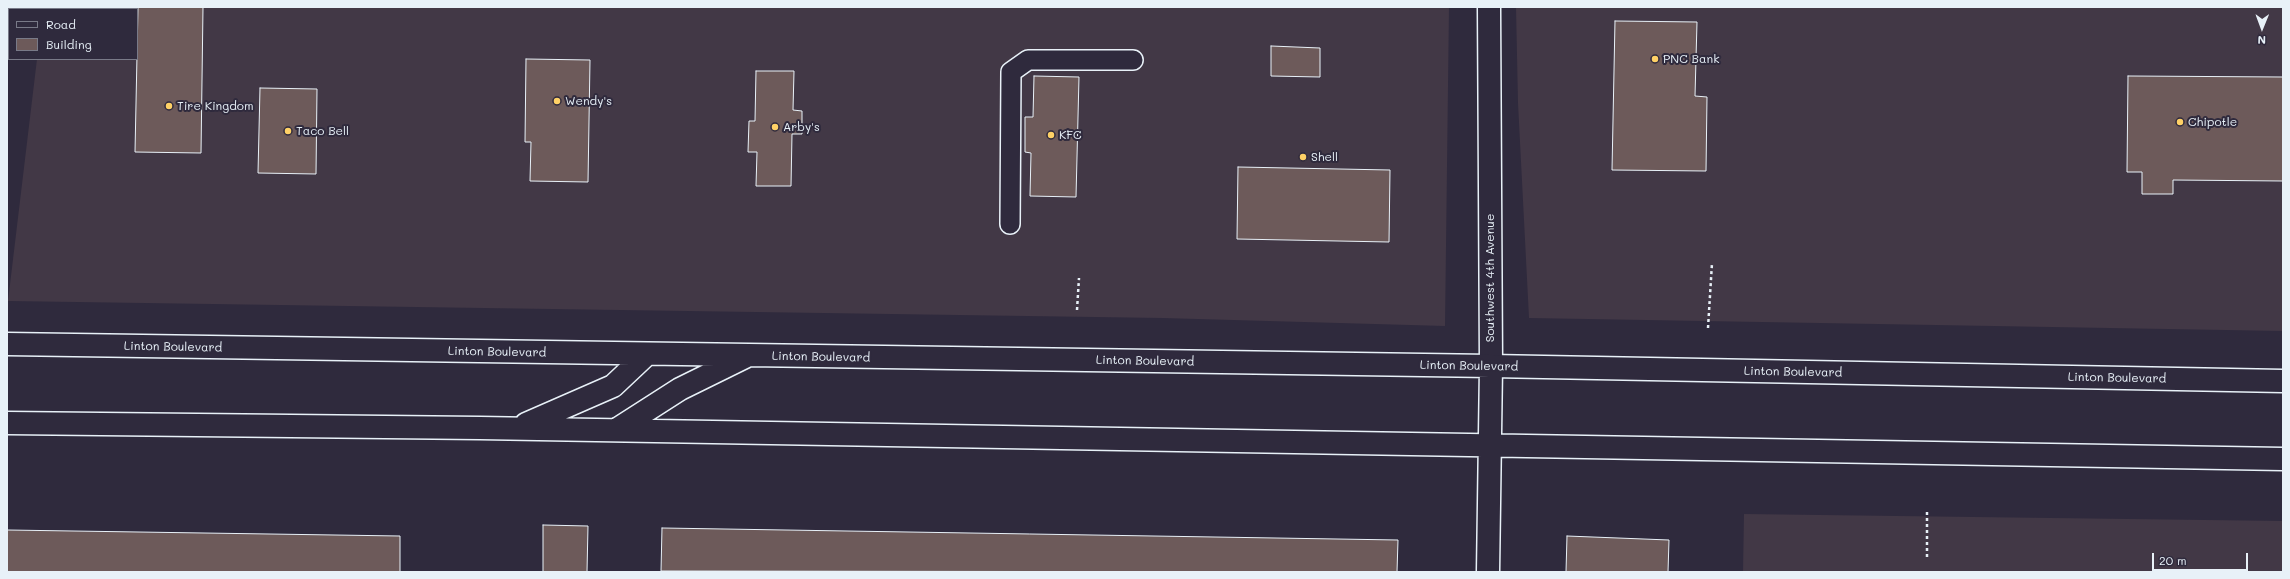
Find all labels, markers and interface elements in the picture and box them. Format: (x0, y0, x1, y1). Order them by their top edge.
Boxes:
legend (8, 8, 138, 60)
north arrow (2242, 8, 2282, 48)
text: Road (46, 16, 76, 32)
text: N (2257, 33, 2266, 48)
text: Building (46, 36, 92, 52)
place label: PNC Bank (1663, 52, 1720, 66)
marker: PNC Bank (1650, 54, 1660, 64)
place label: Wendy's (565, 94, 612, 108)
marker: Wendy's (552, 96, 562, 106)
place label: Tire Kingdom (177, 99, 253, 113)
marker: Tire Kingdom (164, 101, 174, 111)
place label: Chipotle (2188, 115, 2237, 129)
marker: Chipotle (2175, 117, 2185, 127)
place label: Arby's (783, 120, 820, 134)
marker: Arby's (770, 122, 780, 132)
place label: Taco Bell (296, 124, 349, 138)
marker: Taco Bell (283, 126, 293, 136)
place label: KFC (1059, 128, 1082, 142)
marker: KFC (1046, 130, 1056, 140)
place label: Shell (1311, 150, 1338, 164)
marker: Shell (1298, 152, 1308, 162)
street label: Southwest 4th Avenue (1483, 214, 1497, 342)
street label: Linton Boulevard (124, 339, 222, 355)
street label: Linton Boulevard (448, 344, 546, 360)
street label: Linton Boulevard (772, 349, 870, 365)
street label: Linton Boulevard (1096, 353, 1194, 369)
street label: Linton Boulevard (1420, 358, 1518, 374)
street label: Linton Boulevard (1744, 364, 1842, 380)
street label: Linton Boulevard (2068, 370, 2166, 386)
scale bar (2154, 545, 2250, 571)
text: 20 m (2159, 552, 2187, 568)

